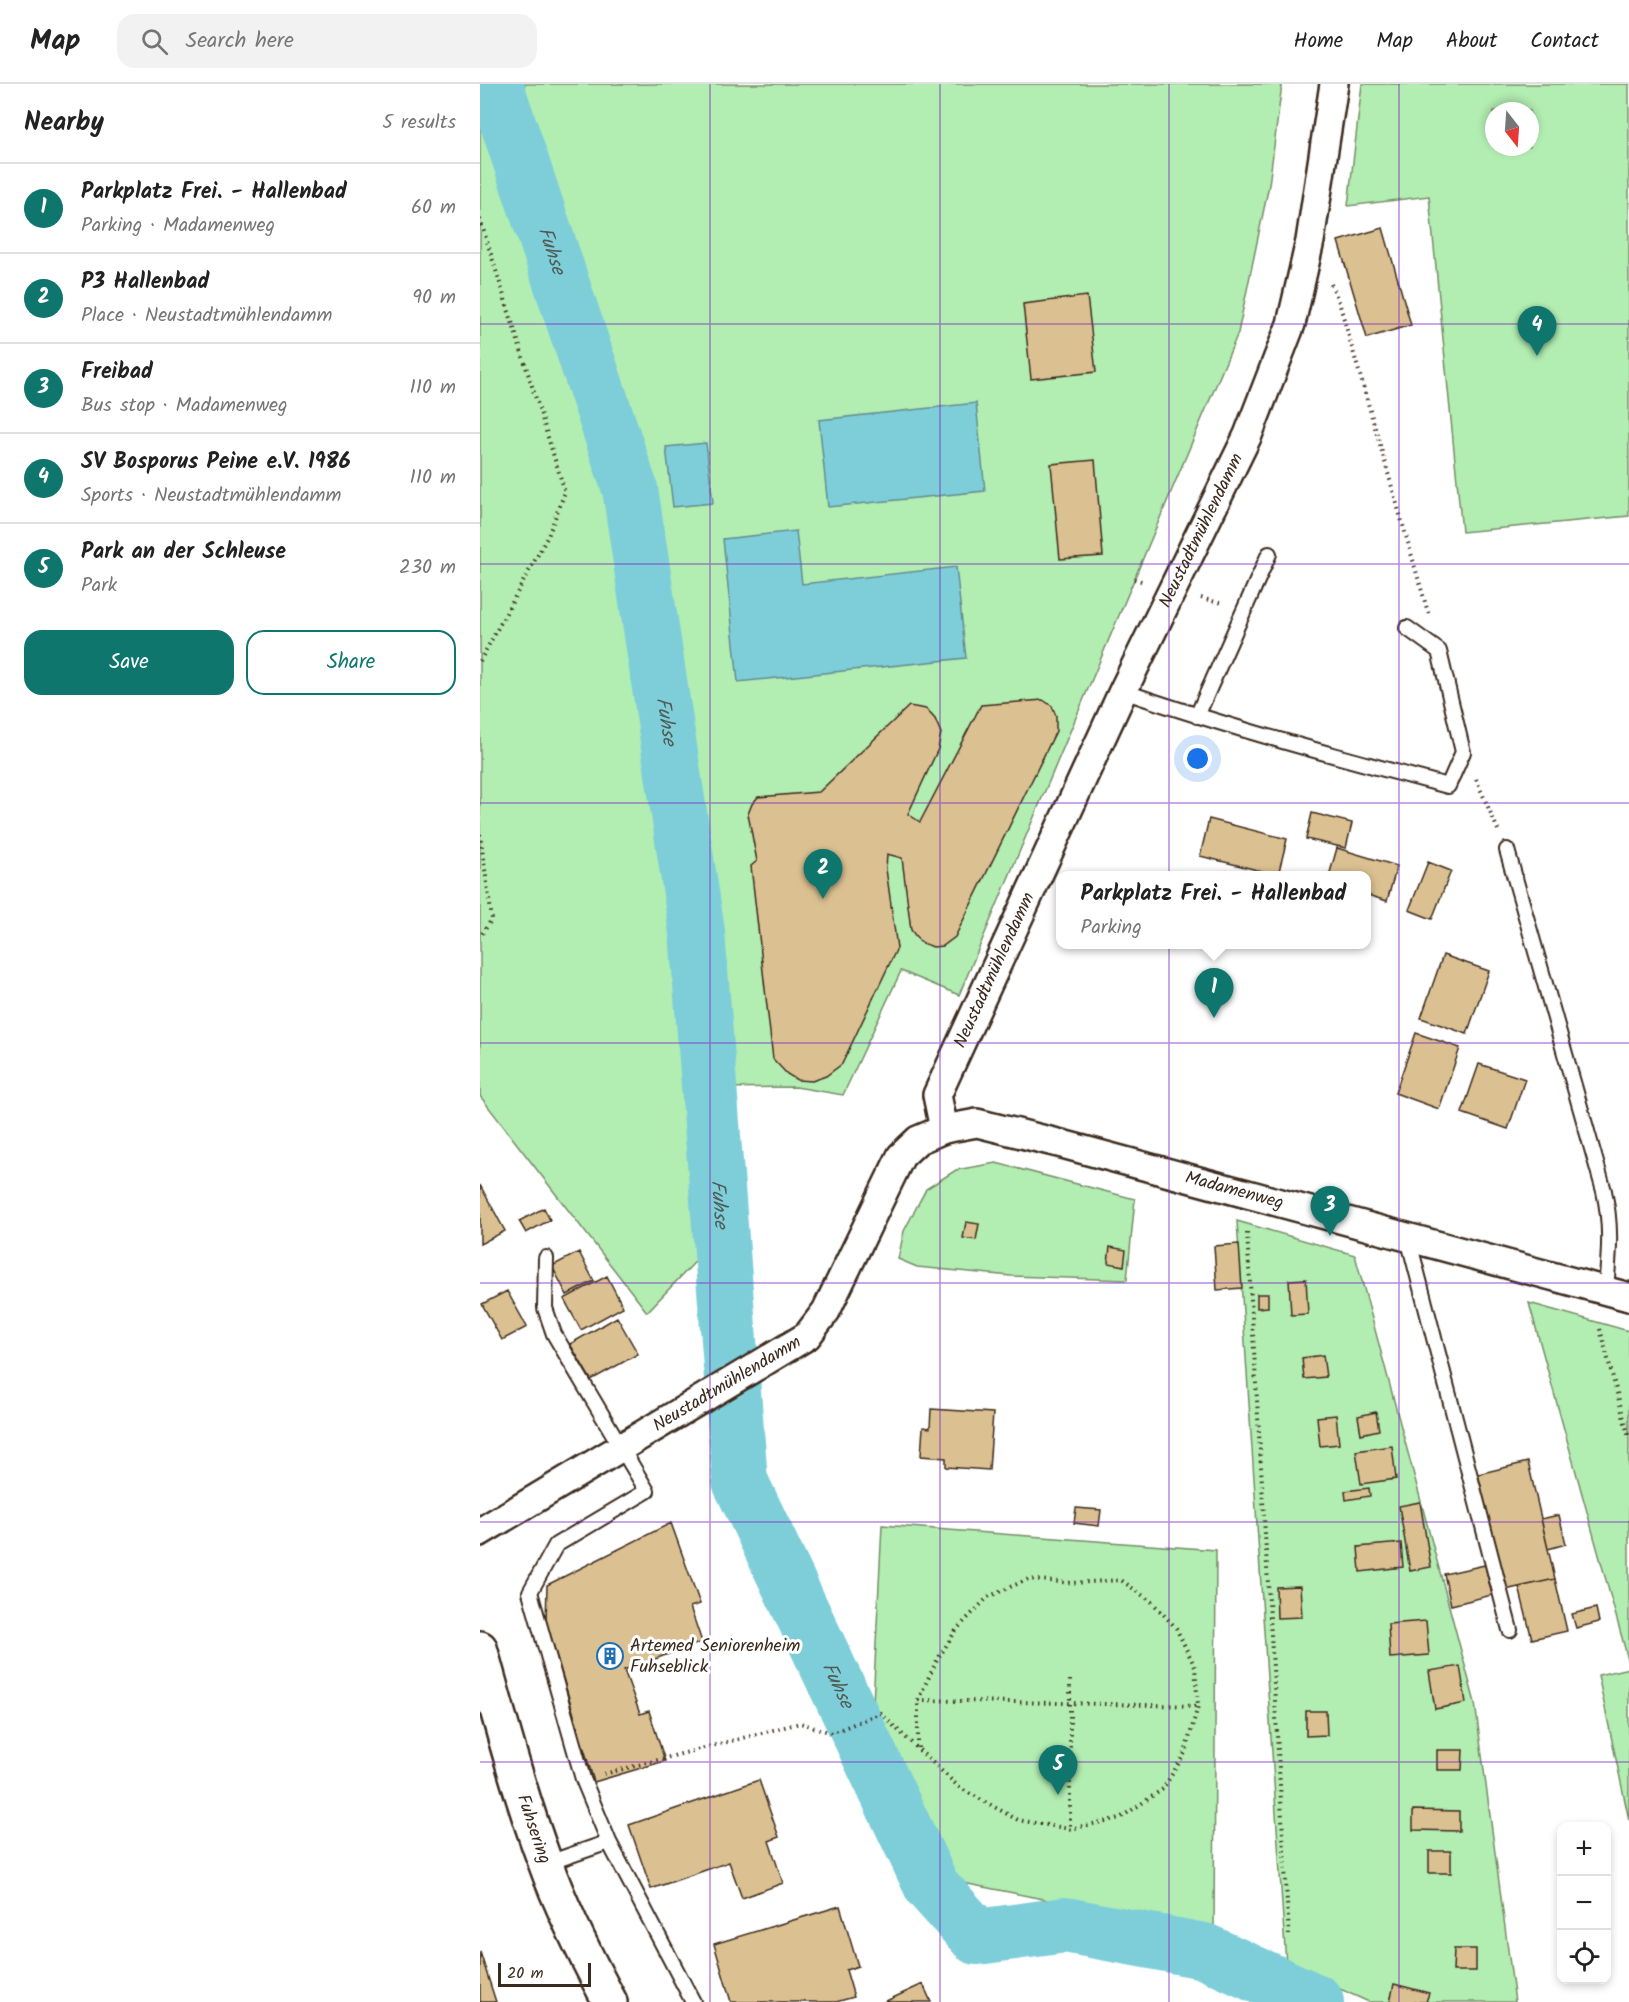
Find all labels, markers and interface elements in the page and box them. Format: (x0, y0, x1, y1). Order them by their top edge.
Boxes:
search box (117, 14, 537, 68)
text: Map (30, 19, 81, 64)
text: Search here (186, 24, 294, 59)
icon: search (138, 25, 171, 58)
text: Home (1294, 25, 1343, 58)
text: Map (1376, 25, 1413, 58)
text: About (1446, 25, 1497, 58)
text: Contact (1530, 25, 1599, 58)
text: Nearby (24, 102, 104, 144)
north arrow (1485, 102, 1539, 156)
text: 5 results (382, 107, 456, 139)
text: Parkplatz Frei. - Hallenbad (81, 175, 347, 210)
text: 1 (40, 192, 47, 224)
text: 60 m (411, 192, 456, 224)
text: Parking · Madamenweg (81, 210, 275, 242)
water label: Fuhse (528, 223, 574, 281)
text: P3 Hallenbad (81, 265, 209, 300)
text: 2 (38, 282, 49, 314)
text: 90 m (412, 282, 456, 314)
text: Place · Neustadtmühlendamm (81, 300, 332, 332)
pin: 4 (1518, 306, 1556, 356)
text: Freibad (81, 355, 153, 390)
text: 3 (38, 372, 49, 404)
text: 110 m (410, 372, 456, 404)
text: Bus stop · Madamenweg (81, 390, 288, 422)
text: SV Bosporus Peine e.V. 1986 (81, 445, 351, 480)
street label: Neustadtmühlendamm (1151, 448, 1251, 613)
text: 4 (38, 462, 49, 494)
text: 110 m (410, 462, 456, 494)
text: Sports · Neustadtmühlendamm (81, 480, 341, 512)
text: Park an der Schleuse (81, 535, 286, 570)
text: 5 (38, 552, 49, 584)
text: 230 m (399, 552, 456, 584)
text: Park (81, 570, 117, 602)
button: Save (24, 630, 234, 695)
button: Share (246, 630, 456, 695)
water label: Fuhse (646, 695, 685, 750)
your location (1183, 744, 1212, 773)
pin: 2 (804, 850, 842, 899)
popup (1056, 871, 1371, 949)
text: Parkplatz Frei. - Hallenbad (1081, 877, 1346, 912)
street label: Neustadtmühlendamm (946, 888, 1043, 1053)
text: Parking (1081, 912, 1142, 944)
pin: 1 (1194, 968, 1234, 1018)
street label: Madamenweg (1182, 1163, 1287, 1218)
water label: Fuhse (700, 1179, 736, 1232)
pin: 3 (1310, 1186, 1350, 1236)
street label: Neustadtmühlendamm (647, 1328, 807, 1440)
place label: Artemed Seniorenheim Fuhseblick (630, 1632, 800, 1682)
building icon: Artemed Seniorenheim Fuhseblick (595, 1641, 625, 1671)
water label: Fuhse (812, 1657, 862, 1716)
pin: 5 (1038, 1746, 1078, 1795)
street label: Fuhsering (508, 1791, 559, 1868)
map controls (1557, 1822, 1611, 1984)
button: + (1557, 1822, 1611, 1876)
button: − (1557, 1876, 1611, 1930)
button: locate (1557, 1930, 1611, 1984)
scale bar (498, 1960, 591, 1988)
text: 20 m (507, 1961, 543, 1986)

